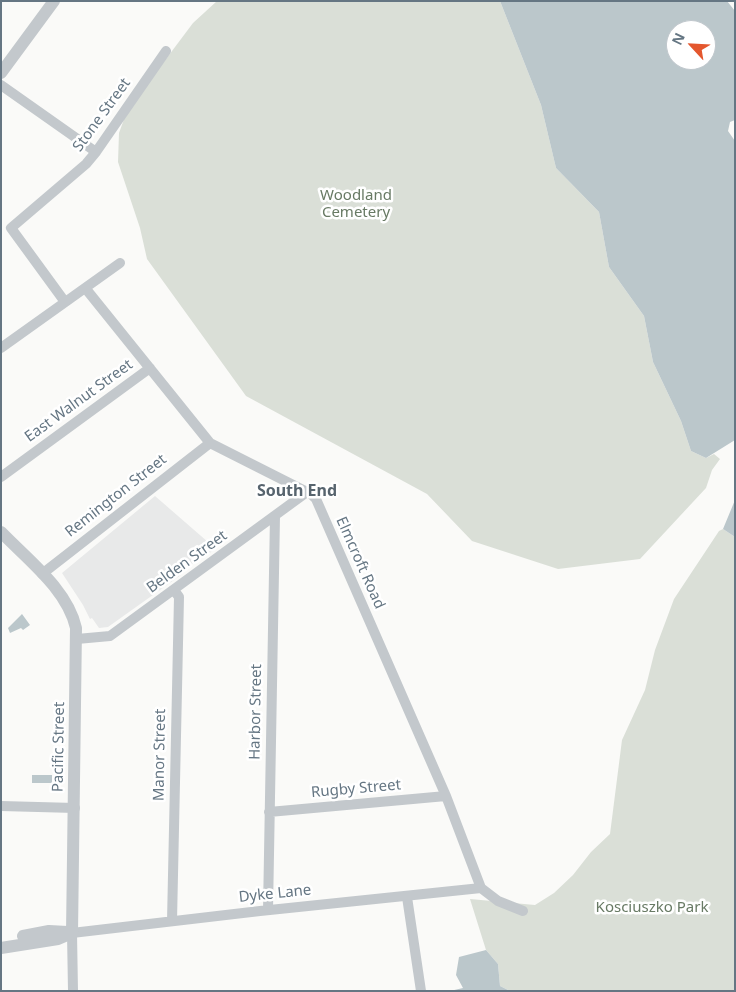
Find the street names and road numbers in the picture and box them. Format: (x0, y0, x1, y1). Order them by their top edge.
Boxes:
street label: Stone Street (69, 75, 135, 155)
street label: East Walnut Street (22, 356, 136, 446)
street label: Remington Street (62, 451, 170, 541)
street label: Elmcroft Road (332, 514, 388, 612)
street label: Belden Street (143, 527, 231, 597)
street label: Harbor Street (246, 664, 266, 760)
street label: Pacific Street (49, 702, 69, 792)
street label: Manor Street (150, 709, 170, 801)
street label: Rugby Street (310, 776, 402, 802)
street label: Dyke Lane (238, 881, 312, 907)

